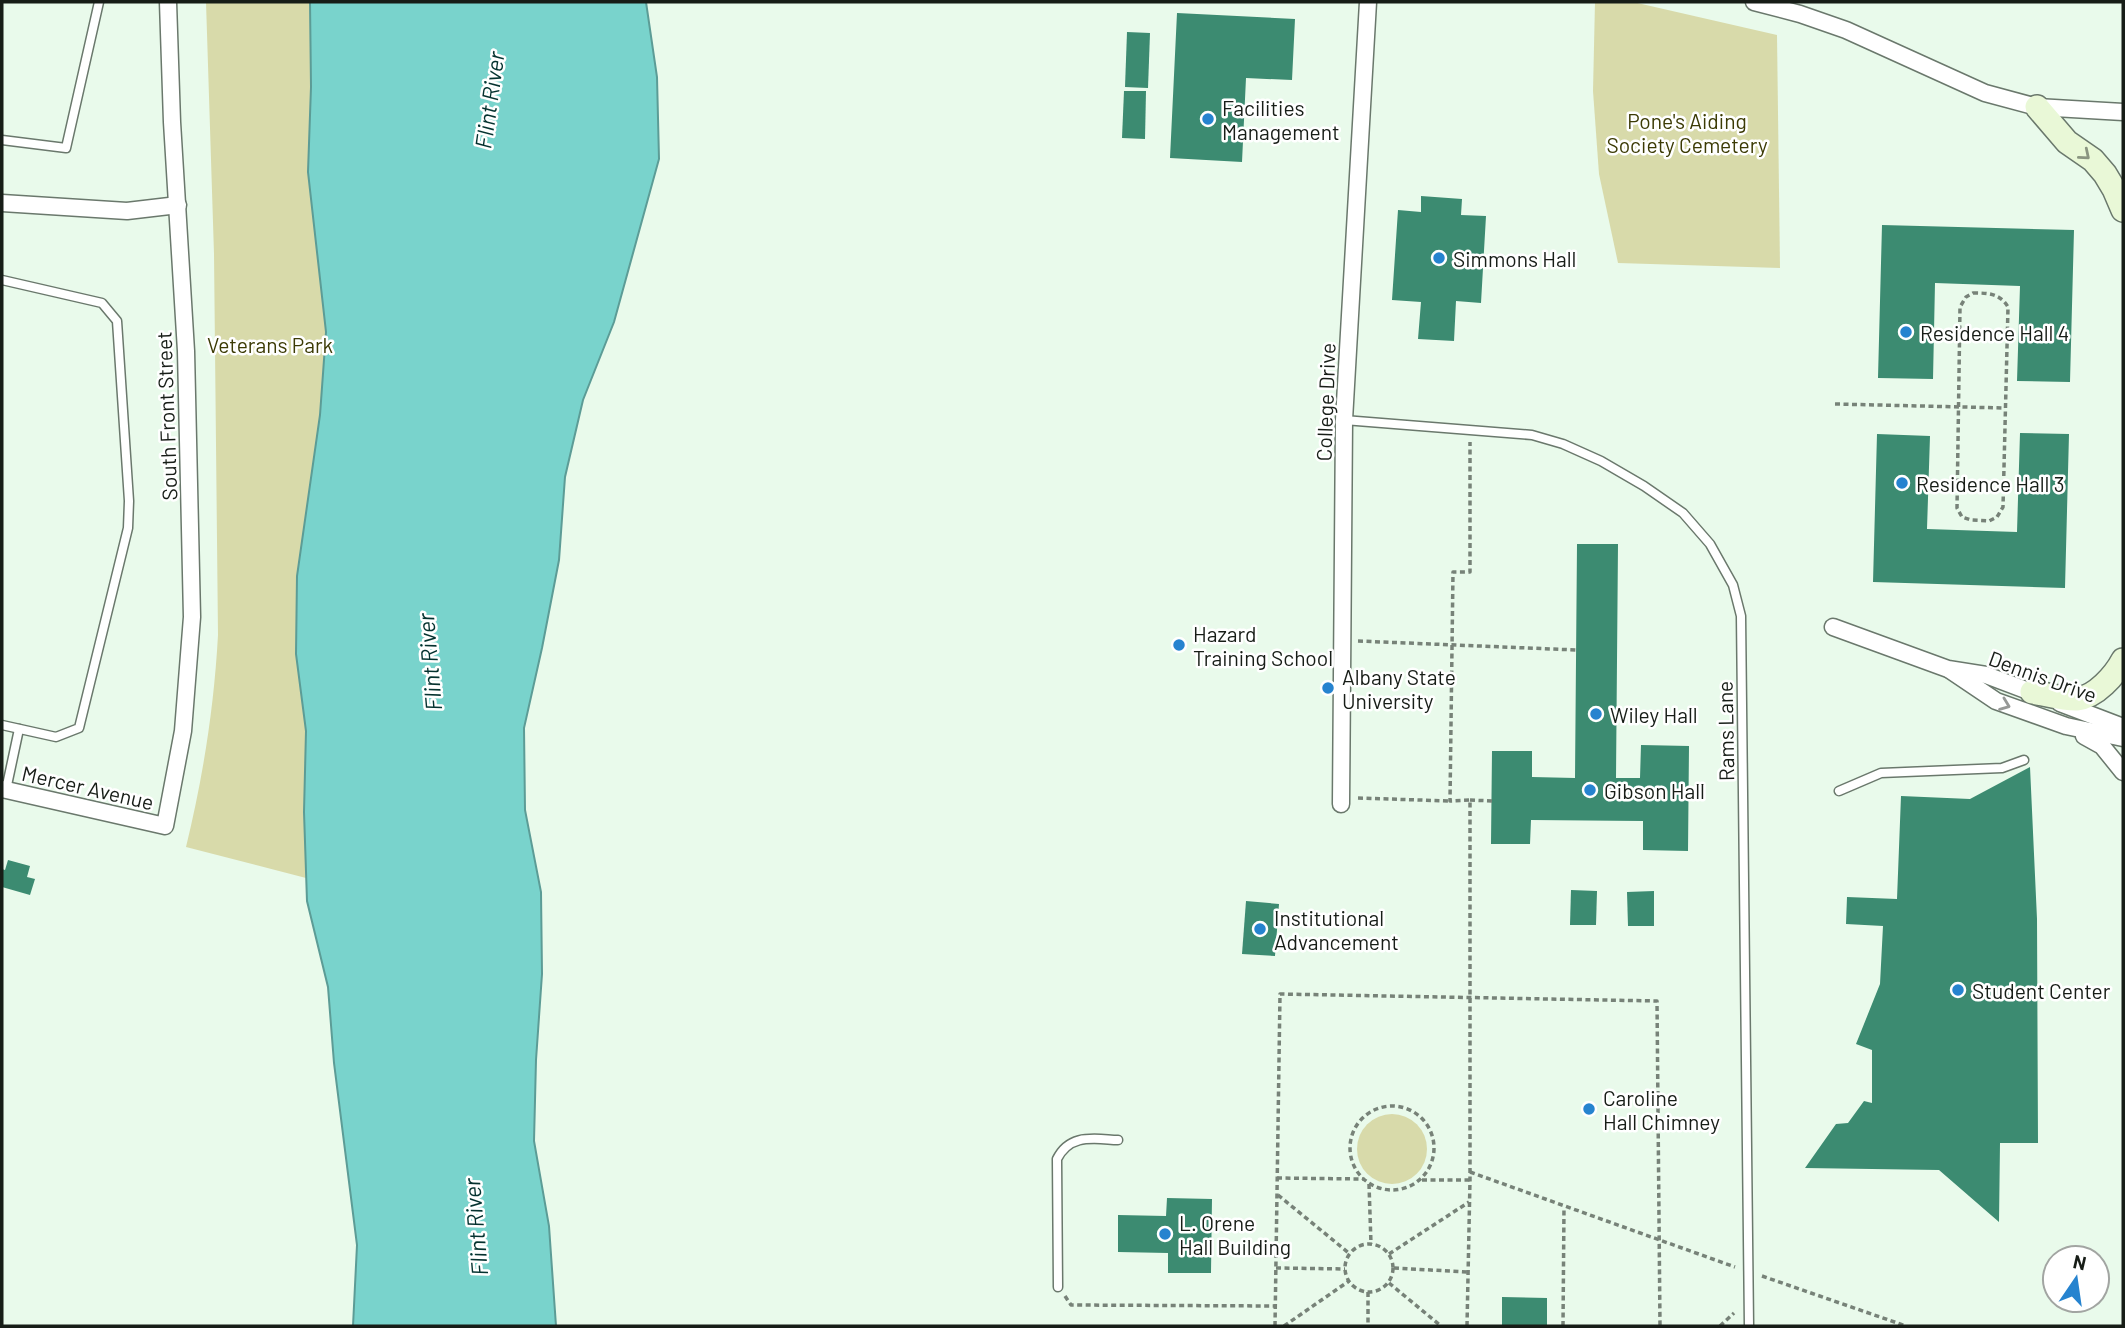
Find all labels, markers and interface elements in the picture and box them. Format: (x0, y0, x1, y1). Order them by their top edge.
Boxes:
water label: Flint River (468, 49, 510, 150)
place label: Facilities Management (1222, 95, 1340, 144)
park label: Pone's Aiding Society Cemetery (1606, 108, 1768, 157)
marker: Facilities Management (1200, 111, 1216, 127)
one-way arrow (2077, 147, 2090, 159)
place label: Simmons Hall (1453, 246, 1576, 271)
marker: Simmons Hall (1431, 250, 1447, 266)
place label: Residence Hall 4 (1920, 320, 2069, 345)
marker: Residence Hall 4 (1898, 324, 1914, 340)
street label: South Front Street (151, 331, 181, 501)
park label: Veterans Park (207, 332, 333, 357)
street label: College Drive (1310, 342, 1340, 462)
place label: Residence Hall 3 (1916, 471, 2064, 496)
marker: Residence Hall 3 (1894, 475, 1910, 491)
water label: Flint River (411, 611, 447, 712)
place label: Hazard Training School (1193, 621, 1333, 670)
marker: Hazard Training School (1171, 637, 1187, 653)
street label: Dennis Drive (1986, 645, 2100, 707)
place label: Albany State University (1342, 664, 1456, 713)
marker: Albany State University (1320, 680, 1336, 696)
street label: Rams Lane (1712, 681, 1738, 781)
one-way arrow (1999, 696, 2011, 710)
place label: Wiley Hall (1610, 702, 1698, 727)
marker: Wiley Hall (1588, 706, 1604, 722)
street label: Mercer Avenue (20, 760, 156, 814)
place label: Gibson Hall (1604, 778, 1705, 803)
marker: Gibson Hall (1582, 782, 1598, 798)
place label: Institutional Advancement (1274, 905, 1399, 954)
marker: Institutional Advancement (1252, 921, 1268, 937)
place label: Student Center (1972, 978, 2111, 1003)
marker: Student Center (1950, 982, 1966, 998)
place label: Caroline Hall Chimney (1603, 1085, 1720, 1134)
marker: Caroline Hall Chimney (1581, 1101, 1597, 1117)
water label: Flint River (457, 1176, 493, 1277)
place label: L. Orene Hall Building (1179, 1210, 1291, 1259)
marker: L. Orene Hall Building (1157, 1226, 1173, 1242)
north arrow (2041, 1244, 2111, 1314)
text: N (2071, 1249, 2089, 1275)

